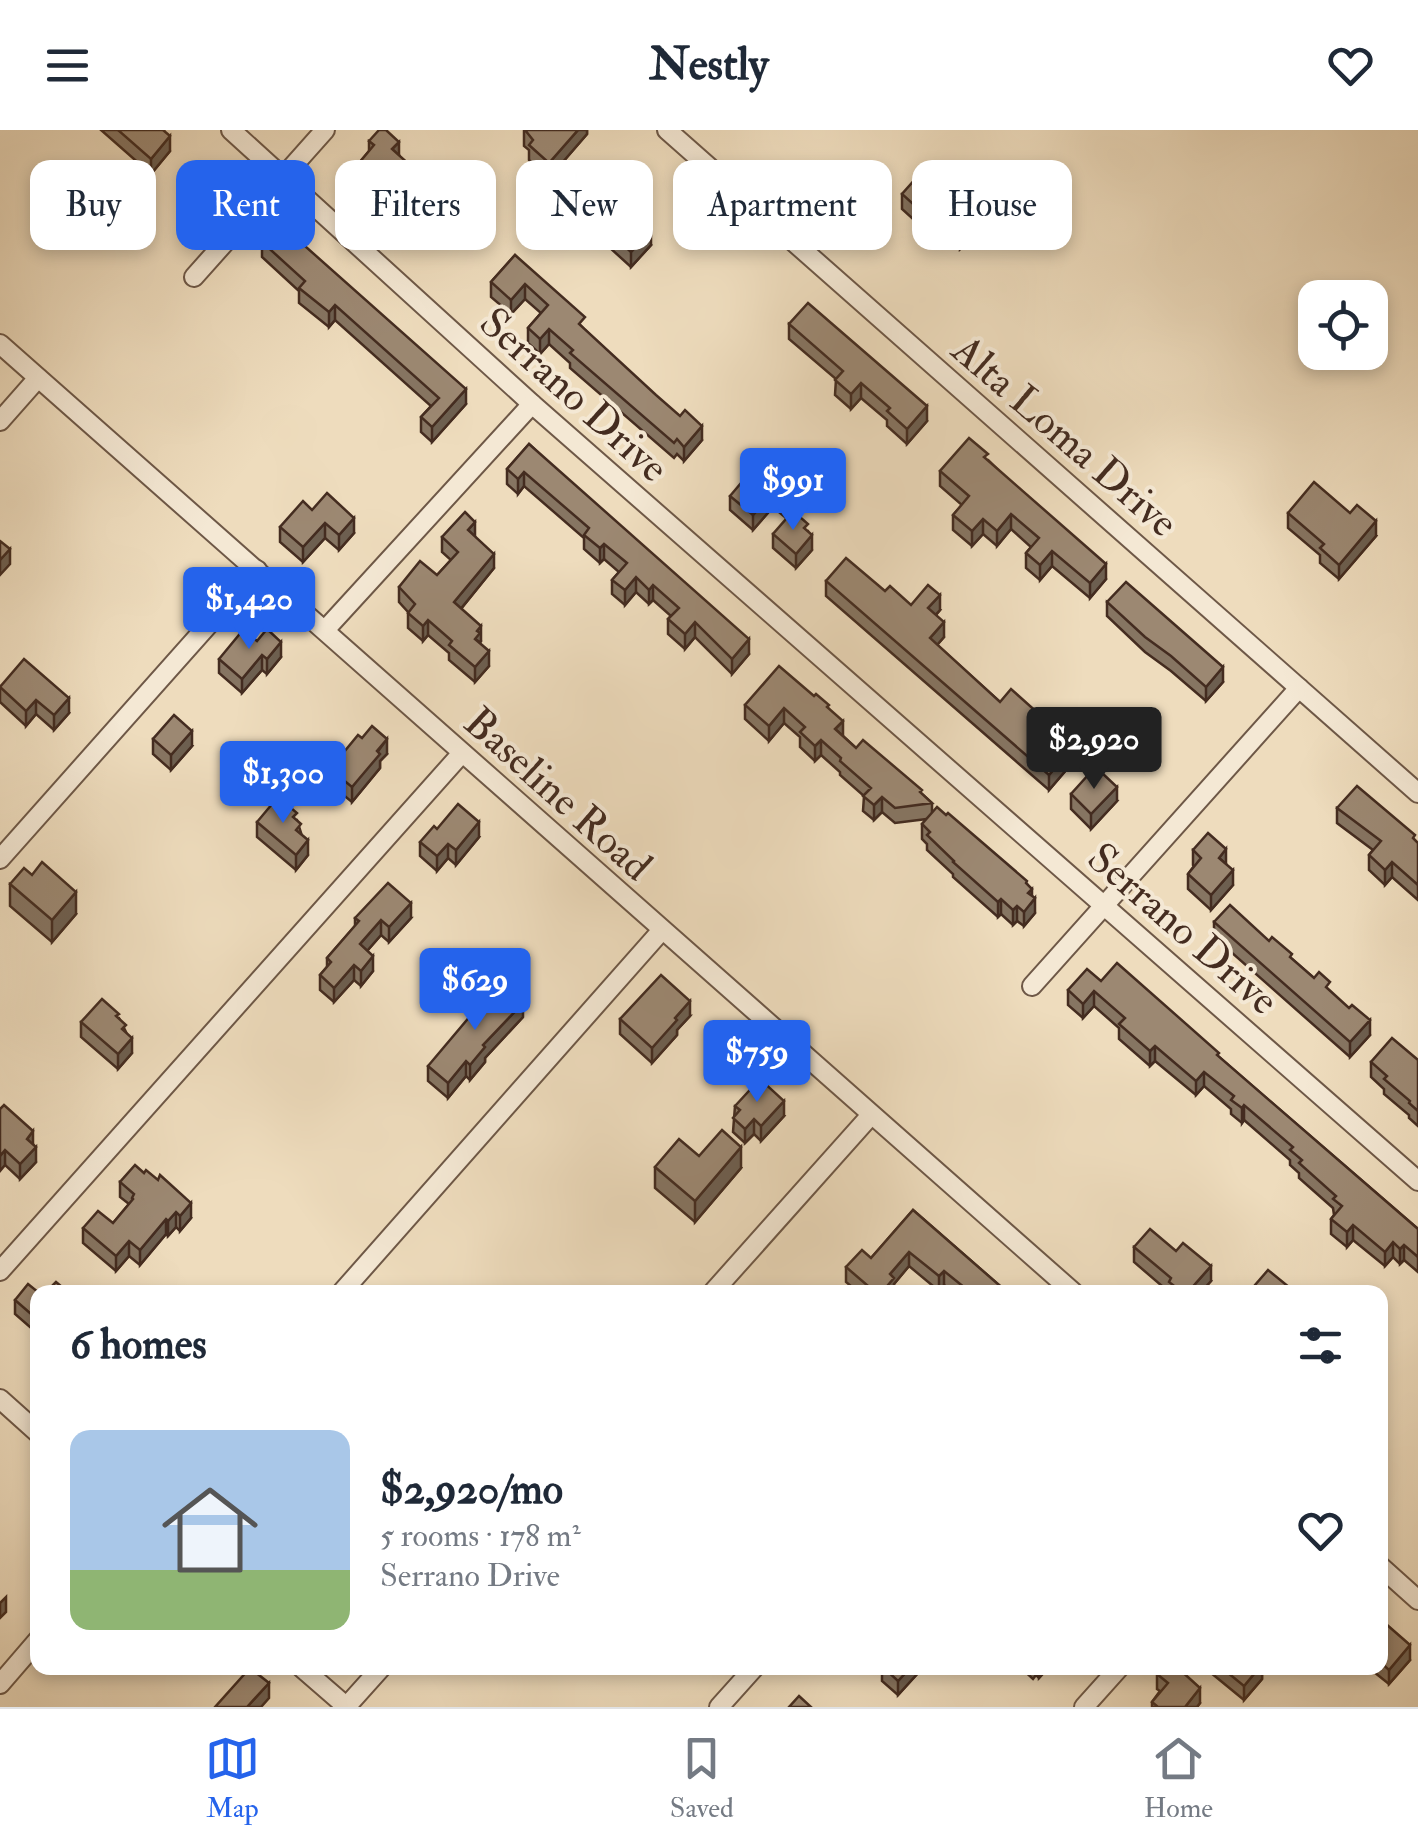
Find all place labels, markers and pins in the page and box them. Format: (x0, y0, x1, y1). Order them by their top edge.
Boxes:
pin: $991 (734, 448, 852, 533)
pin: $1,420 (168, 567, 330, 652)
pin: $2,920 (1013, 707, 1175, 792)
pin: $1,300 (202, 741, 364, 826)
pin: $629 (416, 948, 534, 1033)
pin: $759 (698, 1020, 816, 1105)

